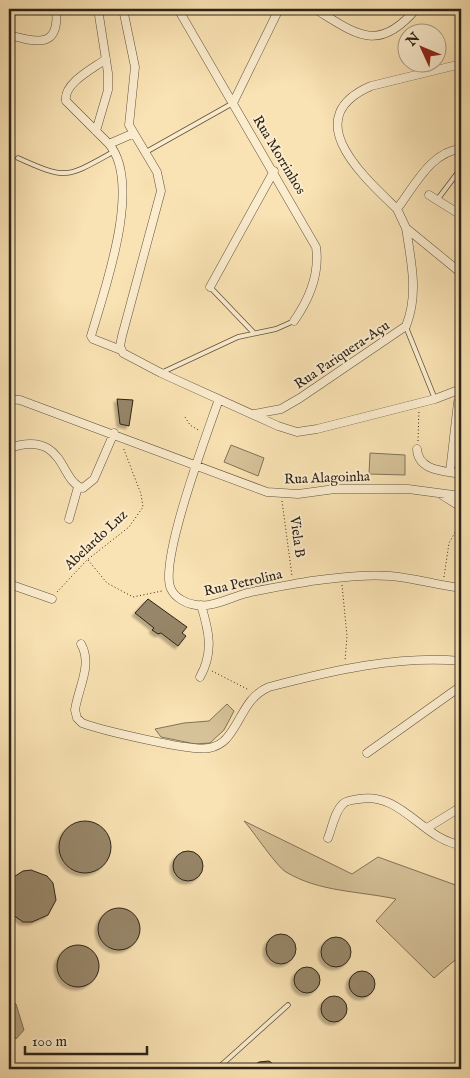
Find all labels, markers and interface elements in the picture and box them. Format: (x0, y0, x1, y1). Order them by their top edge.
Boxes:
north arrow (398, 22, 448, 72)
text: N (402, 29, 424, 51)
street label: Rua Morrinhos (248, 112, 310, 198)
street label: Rua Pariquera-Açu (291, 317, 393, 393)
street label: Rua Alagoinha (284, 467, 371, 488)
street label: Abelardo Luz (60, 506, 132, 575)
street label: Viela B (285, 514, 309, 559)
street label: Rua Petrolina (202, 565, 285, 601)
scale bar (25, 1023, 148, 1055)
text: 100 m (32, 1032, 68, 1051)

